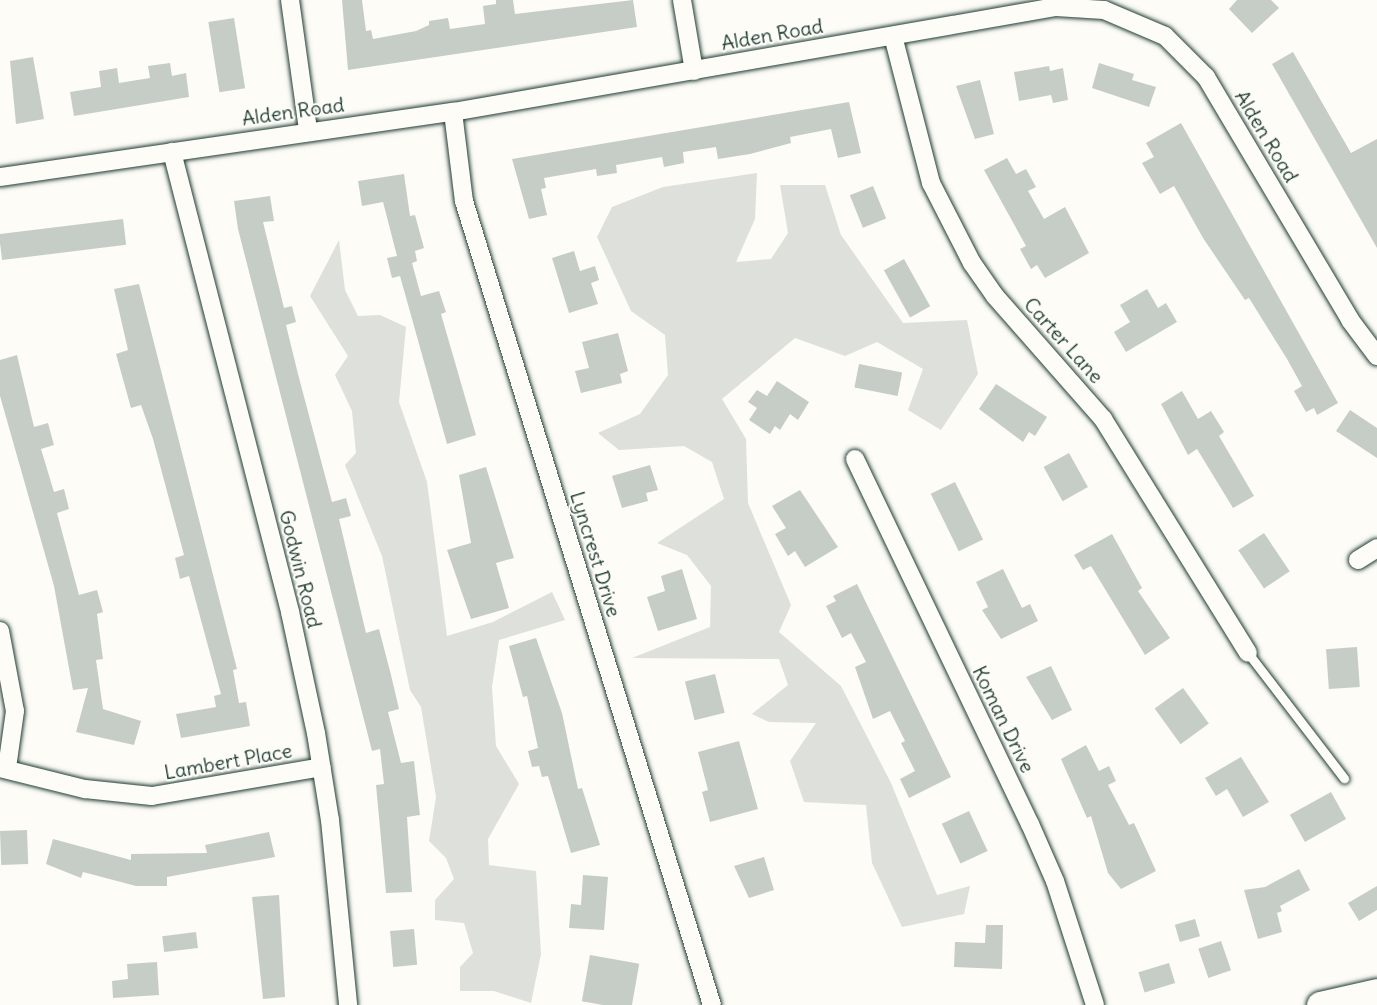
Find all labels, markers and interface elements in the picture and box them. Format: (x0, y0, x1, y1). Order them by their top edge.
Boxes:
street label: Alden Road (719, 13, 825, 55)
street label: Alden Road (1230, 86, 1304, 186)
street label: Alden Road (240, 92, 346, 130)
street label: Carter Lane (1019, 292, 1109, 388)
street label: Lyncrest Drive (566, 488, 626, 620)
street label: Godwin Road (275, 507, 327, 631)
street label: Koman Drive (968, 662, 1040, 776)
street label: Lambert Place (162, 738, 294, 784)

